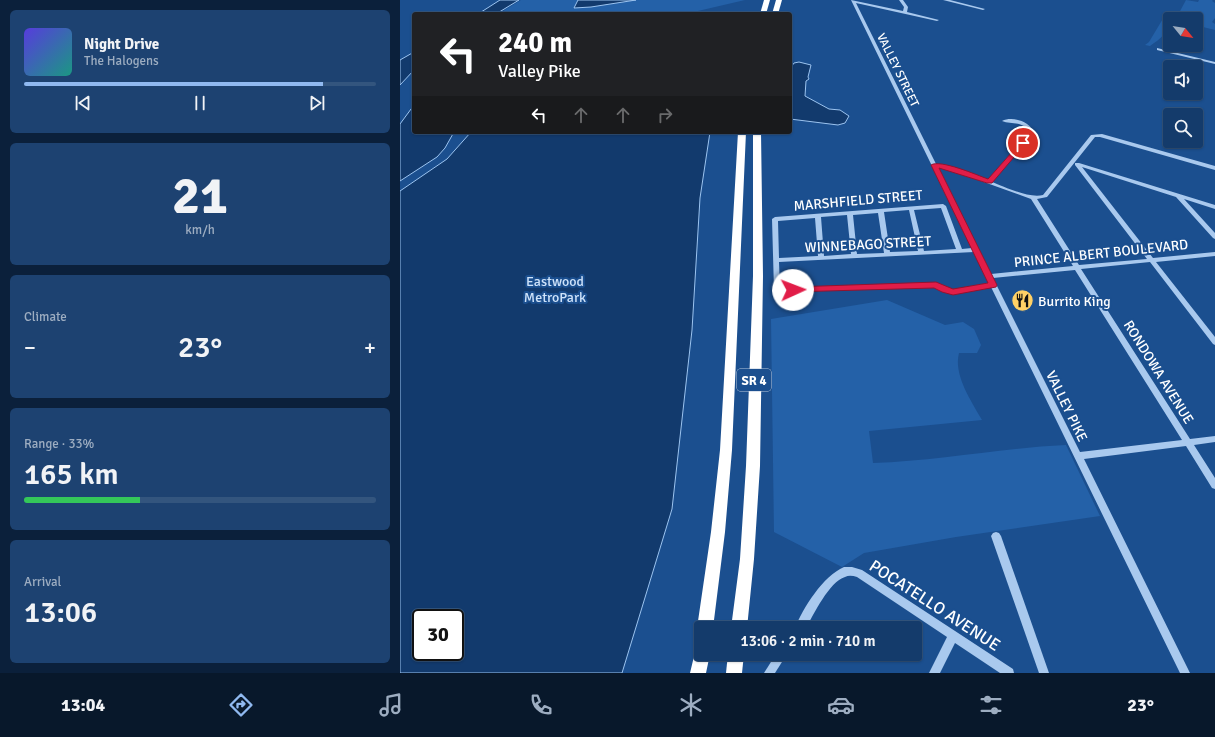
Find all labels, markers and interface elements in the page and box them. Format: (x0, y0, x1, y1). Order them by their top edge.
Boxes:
north arrow (1163, 12, 1203, 52)
map controls (1163, 12, 1203, 148)
text: 240 m (498, 26, 572, 60)
icon: left (432, 28, 484, 80)
street label: VALLEY STREET (873, 31, 922, 110)
text: Night Drive (84, 35, 159, 53)
text: The Halogens (84, 53, 159, 69)
text: Valley Pike (498, 60, 581, 82)
button: sound (1163, 60, 1203, 100)
icon: previous (72, 92, 94, 114)
icon: pause (189, 92, 211, 114)
icon: next (306, 92, 328, 114)
icon: left (528, 104, 550, 126)
icon: ahead (570, 104, 592, 126)
icon: ahead (612, 104, 634, 126)
icon: right (654, 104, 676, 126)
button: search (1163, 108, 1203, 148)
pin (1006, 126, 1040, 160)
icon: arrive (1012, 132, 1034, 154)
text: 21 (172, 164, 228, 228)
street label: MARSHFIELD STREET (793, 186, 923, 215)
text: km/h (185, 222, 215, 238)
street label: WINNEBAGO STREET (804, 233, 932, 256)
street label: PRINCE ALBERT BOULEVARD (1013, 236, 1189, 271)
position arrow (772, 269, 814, 311)
park label: Eastwood MetroPark (524, 273, 586, 306)
restaurant icon: Burrito King (1010, 288, 1036, 314)
place label: Burrito King (1038, 293, 1111, 310)
text: Climate (24, 309, 67, 325)
street label: RONDOWA AVENUE (1120, 317, 1197, 427)
text: 23° (178, 329, 222, 366)
text: − (24, 334, 36, 361)
text: + (364, 334, 376, 361)
street label: VALLEY PIKE (1042, 368, 1091, 444)
road number: SR 4 (737, 369, 771, 391)
text: Range · 33% (24, 436, 94, 452)
text: 165 km (24, 456, 119, 493)
street label: POCATELLO AVENUE (865, 555, 1004, 656)
text: Arrival (24, 574, 61, 590)
text: 13:06 (24, 594, 97, 631)
speed limit sign: 30 (412, 609, 464, 661)
text: 13:06 · 2 min · 710 m (741, 632, 875, 650)
icon: directions (227, 691, 255, 719)
icon: music (377, 691, 405, 719)
icon: phone (527, 691, 555, 719)
icon: climate (677, 691, 705, 719)
icon: car (827, 691, 855, 719)
icon: filters (977, 691, 1005, 719)
text: 13:04 (61, 694, 105, 716)
text: 23° (1127, 694, 1154, 716)

